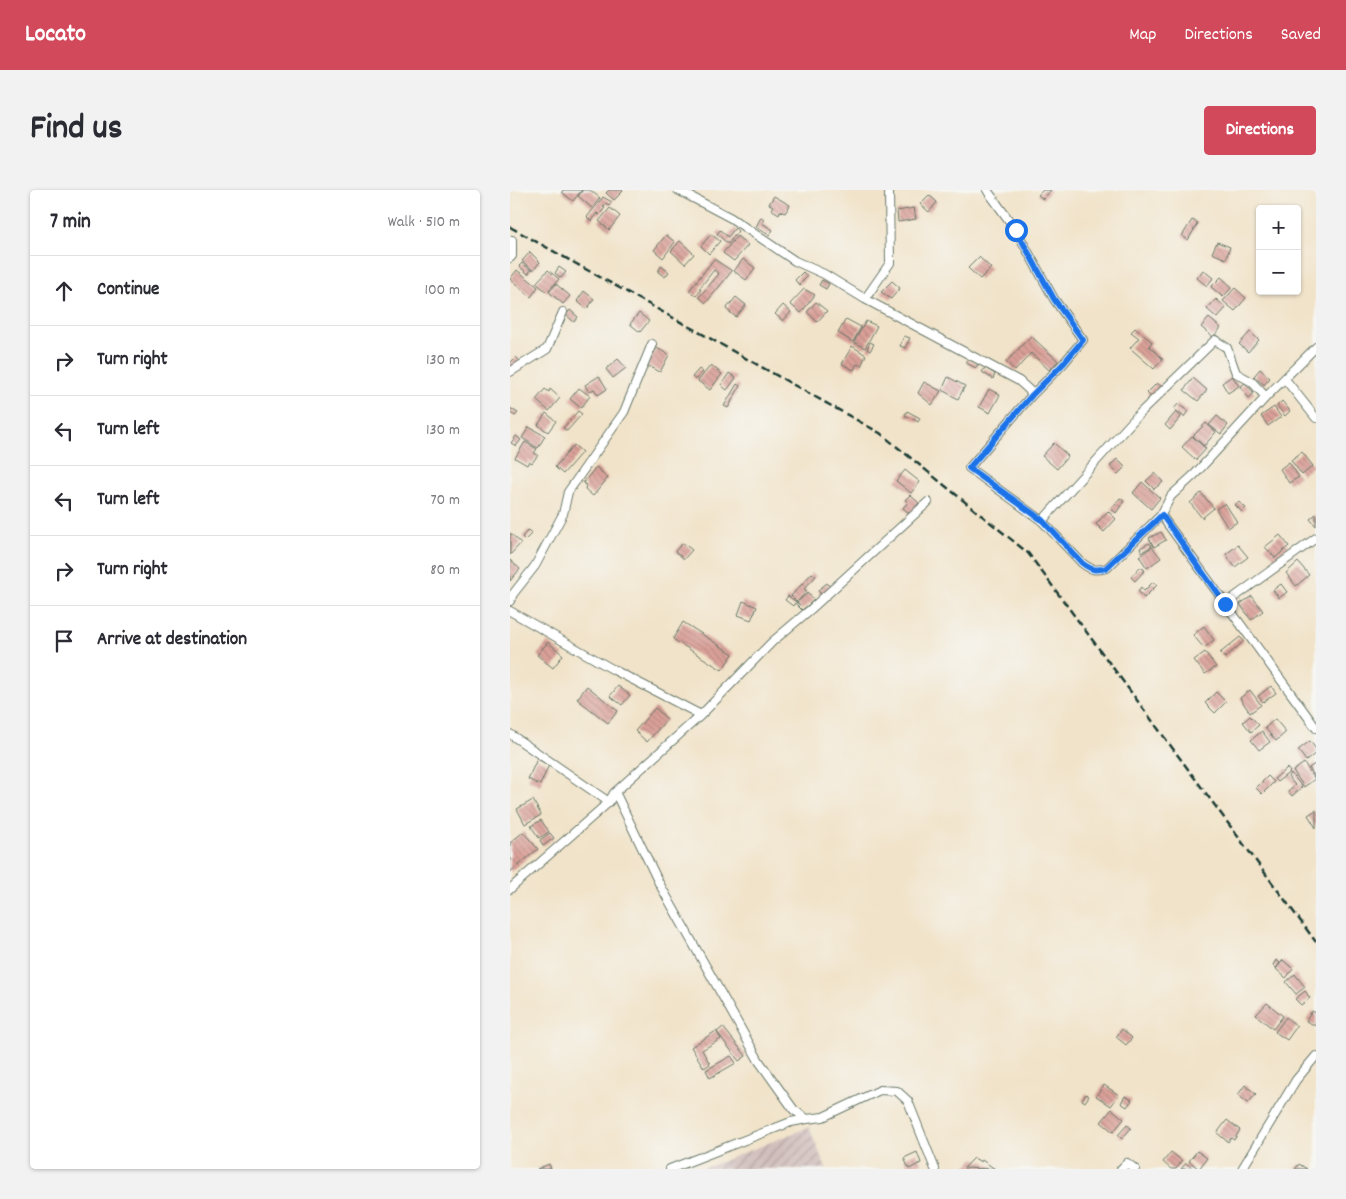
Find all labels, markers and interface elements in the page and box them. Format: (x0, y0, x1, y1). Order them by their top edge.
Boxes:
text: Locato (25, 18, 86, 52)
text: Map (1129, 23, 1156, 48)
text: Directions (1184, 23, 1253, 48)
text: Saved (1281, 23, 1321, 48)
text: Find us (30, 105, 122, 155)
button: Directions (1204, 106, 1316, 155)
map controls (1256, 205, 1301, 295)
button: + (1256, 205, 1301, 250)
text: 7 min (50, 208, 91, 238)
text: Walk · 510 m (388, 211, 460, 234)
route start (1005, 219, 1028, 242)
button: − (1256, 250, 1301, 295)
icon: ahead (50, 277, 78, 305)
text: Continue (97, 277, 159, 304)
text: 100 m (424, 279, 460, 302)
icon: right (50, 347, 78, 375)
text: Turn right (97, 347, 168, 374)
text: 130 m (426, 349, 460, 372)
icon: left (50, 417, 78, 445)
text: Turn left (97, 417, 160, 444)
text: 130 m (426, 419, 460, 442)
icon: left (50, 487, 78, 515)
text: Turn left (97, 487, 160, 514)
text: 70 m (430, 489, 460, 512)
icon: right (50, 557, 78, 585)
text: Turn right (97, 557, 168, 584)
text: 80 m (430, 559, 460, 582)
route end (1214, 593, 1237, 616)
icon: arrive (50, 627, 78, 655)
text: Arrive at destination (97, 627, 247, 654)

